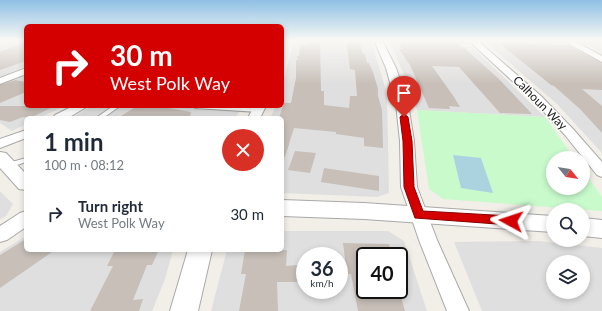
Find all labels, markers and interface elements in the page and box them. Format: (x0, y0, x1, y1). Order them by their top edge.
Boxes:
text: 30 m (110, 38, 173, 72)
icon: right (44, 40, 96, 92)
text: West Polk Way (110, 72, 230, 94)
street label: Calhoun Way (510, 72, 571, 133)
pin (387, 76, 421, 117)
icon: arrive (393, 82, 415, 104)
text: 1 min (44, 127, 104, 156)
button: close (222, 129, 264, 171)
north arrow (546, 151, 590, 195)
map controls (546, 151, 590, 299)
text: 100 m · 08:12 (44, 157, 124, 173)
text: Turn right (78, 197, 143, 215)
position arrow (490, 200, 532, 242)
icon: right (44, 203, 66, 225)
button: search (546, 203, 590, 247)
text: 30 m (230, 205, 264, 223)
text: West Polk Way (78, 215, 165, 231)
speed limit sign: 40 (356, 247, 408, 299)
button: layers (546, 255, 590, 299)
text: 36 (310, 256, 334, 280)
text: km/h (310, 277, 334, 289)

